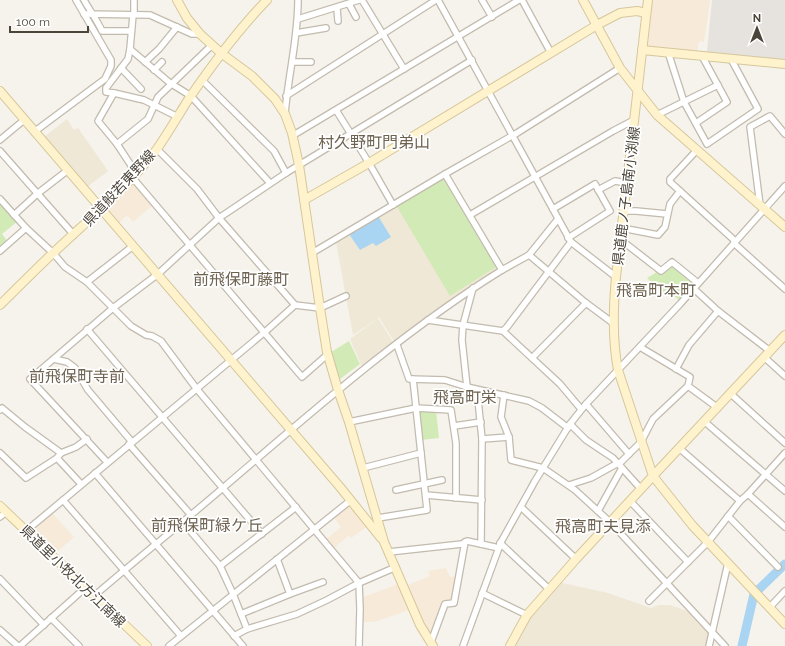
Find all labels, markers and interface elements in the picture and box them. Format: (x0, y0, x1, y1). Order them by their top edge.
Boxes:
scale bar (10, 8, 88, 34)
north arrow (737, 8, 777, 48)
text: N (753, 12, 761, 25)
text: 100 m (16, 15, 50, 29)
street label: 県道鹿ノ子島南小渕線 (610, 126, 642, 266)
district label: 村久野町門弟山 (318, 133, 430, 152)
street label: 県道般若東野線 (80, 147, 158, 229)
district label: 前飛保町藤町 (193, 270, 289, 289)
district label: 飛高町本町 (616, 281, 696, 300)
district label: 前飛保町寺前 (29, 367, 125, 386)
district label: 飛高町栄 (433, 388, 497, 407)
district label: 前飛保町緑ケ丘 (151, 516, 263, 535)
district label: 飛高町夫見添 (555, 517, 651, 536)
street label: 県道里小牧北方江南線 (17, 522, 129, 630)

